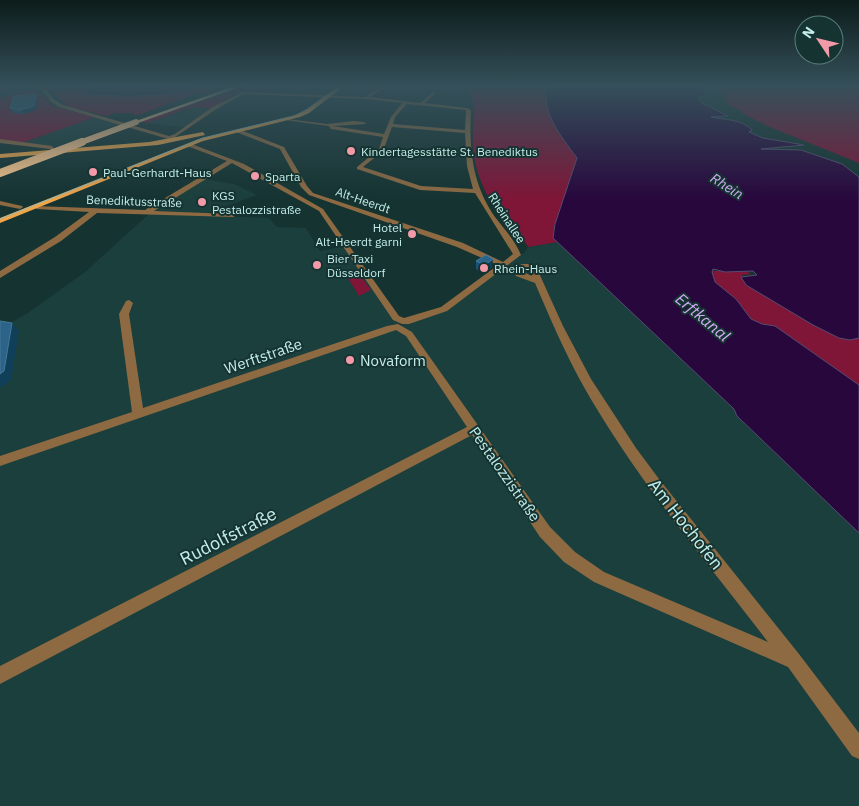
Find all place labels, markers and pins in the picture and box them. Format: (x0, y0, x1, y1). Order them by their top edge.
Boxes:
place label: Kindertagesstätte St. Benediktus (361, 144, 538, 159)
marker: Kindertagesstätte St. Benediktus (345, 145, 357, 157)
place label: Paul-Gerhardt-Haus (103, 165, 212, 180)
marker: Paul-Gerhardt-Haus (87, 166, 99, 178)
place label: Sparta (265, 169, 301, 184)
marker: Sparta (249, 170, 261, 182)
place label: KGS Pestalozzistraße (212, 188, 301, 217)
marker: KGS Pestalozzistraße (196, 196, 208, 208)
place label: Hotel Alt-Heerdt garni (315, 220, 402, 249)
marker: Hotel Alt-Heerdt garni (406, 228, 418, 240)
place label: Bier Taxi Düsseldorf (327, 251, 385, 280)
marker: Bier Taxi Düsseldorf (311, 259, 323, 271)
place label: Rhein-Haus (494, 261, 557, 276)
marker: Rhein-Haus (478, 262, 490, 274)
place label: Novaform (360, 351, 426, 370)
marker: Novaform (344, 354, 356, 366)

